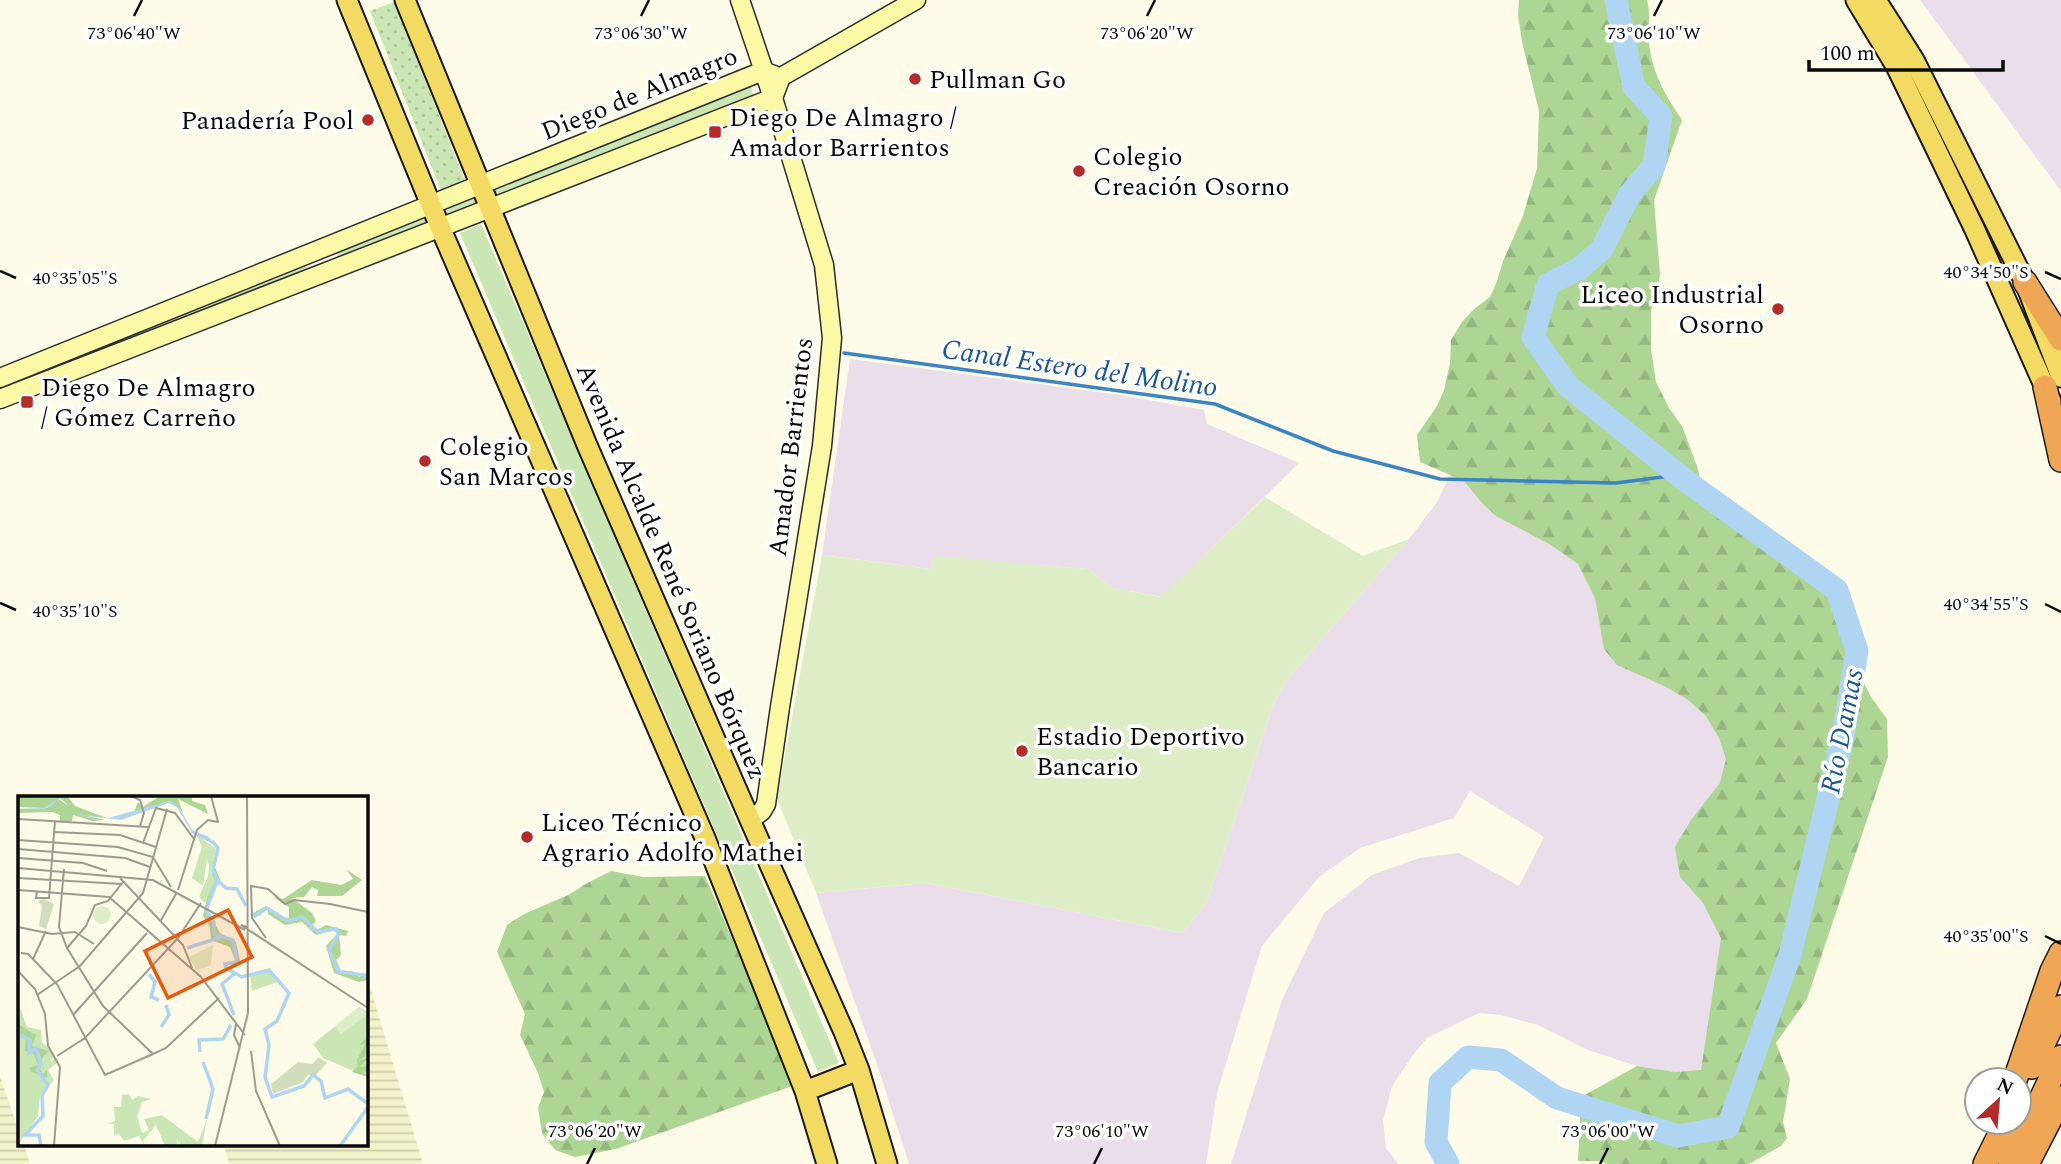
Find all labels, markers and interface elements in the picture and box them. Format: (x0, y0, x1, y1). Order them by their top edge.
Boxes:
text: 73°06'40"W (87, 20, 181, 47)
text: 73°06'30"W (594, 20, 688, 47)
text: 73°06'20"W (1100, 20, 1194, 47)
text: 73°06'10"W (1607, 20, 1701, 47)
scale bar (1809, 28, 2003, 72)
street label: Diego de Almagro (535, 36, 744, 152)
text: 100 m (1820, 38, 1875, 70)
place label: Pullman Go (929, 60, 1066, 100)
marker: Pullman Go (907, 71, 923, 87)
place label: Diego De Almagro / Amador Barrientos (729, 98, 957, 168)
place label: Panadería Pool (181, 101, 354, 141)
marker: Panadería Pool (360, 112, 376, 128)
marker: Diego De Almagro / Amador Barrientos (707, 124, 723, 140)
place label: Colegio Creación Osorno (1093, 137, 1290, 207)
marker: Colegio Creación Osorno (1071, 163, 1087, 179)
text: 40°34'50"S (1943, 259, 2029, 286)
text: 40°35'05"S (32, 265, 118, 292)
place label: Liceo Industrial Osorno (1580, 275, 1764, 345)
marker: Liceo Industrial Osorno (1770, 301, 1786, 317)
water label: Canal Estero del Molino (939, 328, 1221, 409)
street label: Amador Barrientos (758, 335, 824, 559)
street label: Avenida Alcalde René Soriano Bórquez (565, 357, 777, 786)
place label: Diego De Almagro / Gómez Carreño (41, 368, 256, 438)
marker: Diego De Almagro / Gómez Carreño (19, 394, 35, 410)
place label: Colegio San Marcos (439, 427, 573, 497)
marker: Colegio San Marcos (417, 453, 433, 469)
text: 40°34'55"S (1943, 591, 2029, 618)
text: 40°35'10"S (32, 598, 118, 625)
water label: Río Damas (1809, 665, 1876, 797)
place label: Estadio Deportivo Bancario (1036, 717, 1245, 787)
marker: Estadio Deportivo Bancario (1014, 743, 1030, 759)
inset map (18, 796, 368, 1146)
place label: Liceo Técnico Agrario Adolfo Mathei (541, 803, 804, 873)
marker: Liceo Técnico Agrario Adolfo Mathei (519, 829, 535, 845)
text: 40°35'00"S (1943, 923, 2029, 950)
north arrow (1963, 1066, 2033, 1136)
text: N (1991, 1071, 2018, 1104)
text: 73°06'20"W (548, 1118, 642, 1145)
text: 73°06'10"W (1055, 1118, 1149, 1145)
text: 73°06'00"W (1561, 1118, 1655, 1145)

